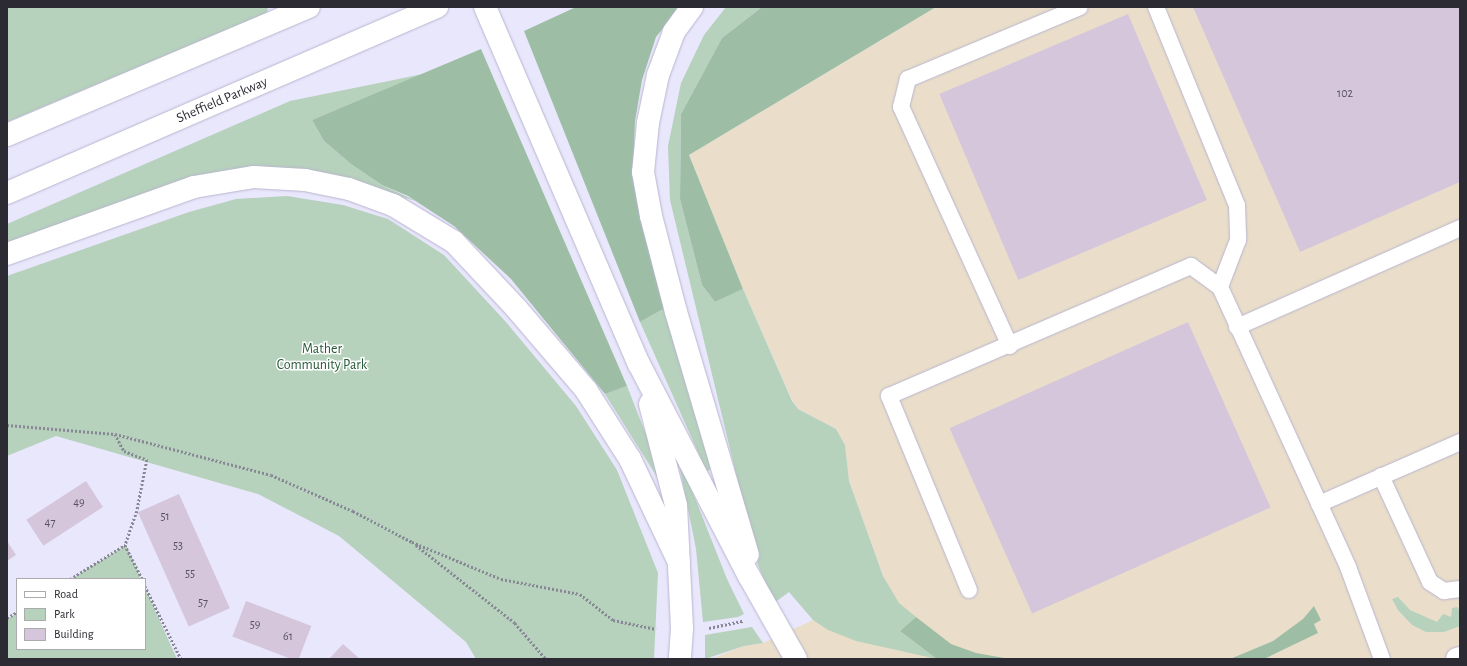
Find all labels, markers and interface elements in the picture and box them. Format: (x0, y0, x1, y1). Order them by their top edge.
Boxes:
street label: Sheffield Parkway (174, 73, 270, 127)
house number: 102 (1337, 87, 1353, 101)
park label: Mather Community Park (277, 341, 367, 374)
house number: 49 (73, 496, 85, 510)
house number: 51 (160, 510, 170, 524)
house number: 47 (45, 516, 55, 530)
house number: 53 (173, 539, 183, 553)
house number: 55 (185, 567, 195, 581)
legend (16, 578, 146, 650)
text: Road (54, 588, 78, 600)
house number: 57 (198, 596, 208, 610)
text: Park (54, 608, 75, 620)
house number: 59 (250, 618, 260, 632)
text: Building (54, 628, 94, 640)
house number: 61 (283, 630, 293, 644)

